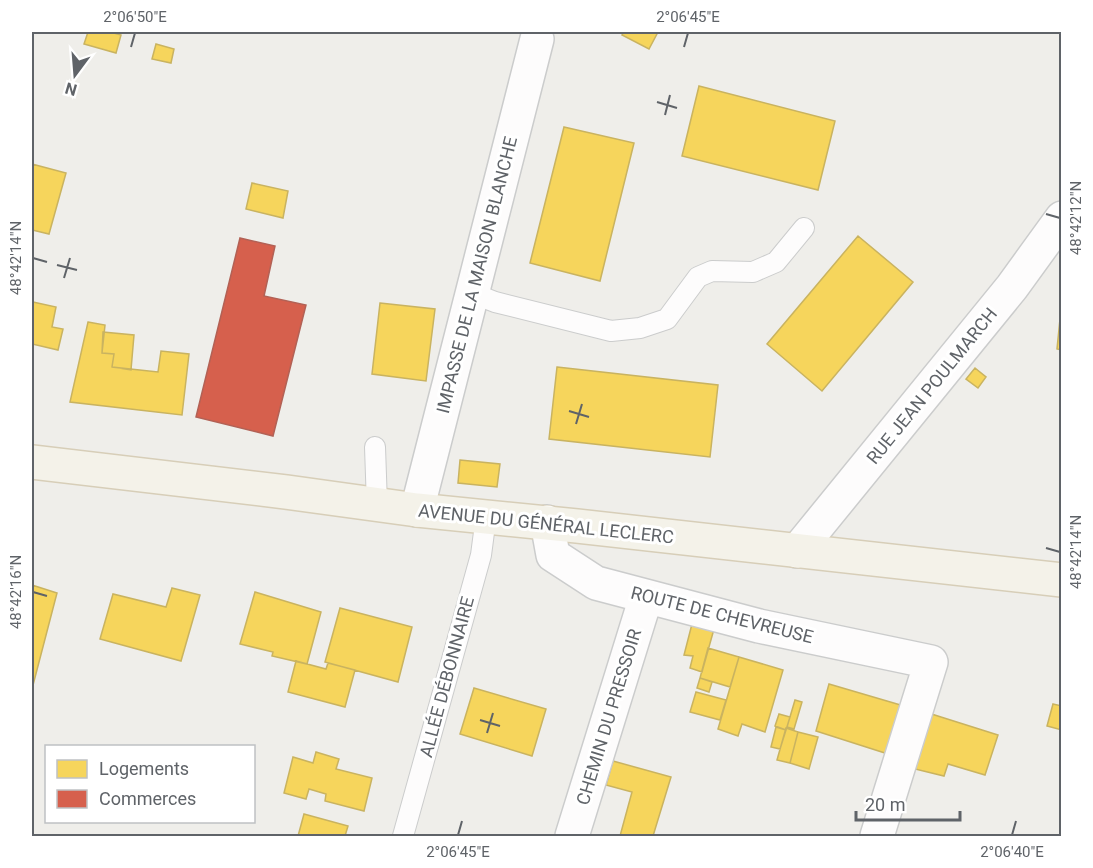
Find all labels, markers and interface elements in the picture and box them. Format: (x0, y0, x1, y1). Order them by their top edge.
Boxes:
text: 2°06'50"E (103, 8, 167, 26)
text: 2°06'45"E (656, 8, 720, 26)
north arrow (45, 45, 105, 105)
text: N (63, 78, 79, 100)
street label: IMPASSE DE LA MAISON BLANCHE (432, 134, 521, 415)
text: 48°42'12"N (1067, 181, 1085, 255)
text: 48°42'14"N (7, 221, 25, 295)
street label: RUE JEAN POULMARCH (862, 303, 1001, 468)
street label: AVENUE DU GÉNÉRAL LECLERC (417, 500, 675, 547)
text: 48°42'14"N (1067, 515, 1085, 589)
text: 48°42'16"N (7, 555, 25, 629)
street label: ROUTE DE CHEVREUSE (629, 582, 816, 647)
street label: ALLÉE DÉBONNAIRE (415, 594, 478, 760)
street label: CHEMIN DU PRESSOIR (572, 626, 645, 807)
legend (45, 745, 255, 823)
text: Logements (99, 758, 189, 779)
scale bar (856, 784, 960, 822)
text: Commerces (99, 788, 196, 809)
text: 20 m (865, 794, 905, 815)
text: 2°06'45"E (426, 843, 490, 861)
text: 2°06'40"E (980, 843, 1044, 861)

